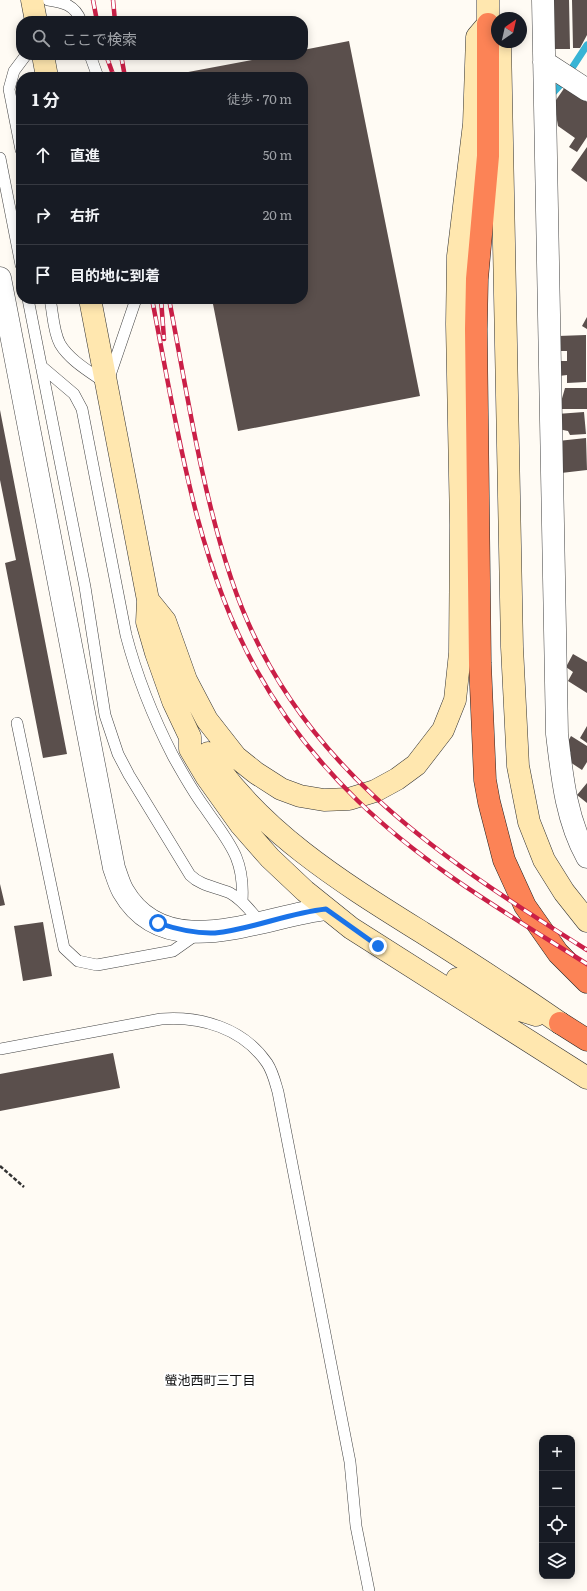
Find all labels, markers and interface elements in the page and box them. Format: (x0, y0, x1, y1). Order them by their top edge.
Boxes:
north arrow (491, 12, 527, 48)
search box (16, 16, 308, 60)
icon: search (30, 27, 52, 49)
text: ここで検索 (62, 27, 137, 50)
text: 1 分 (32, 86, 59, 111)
text: 徒歩 · 70 m (227, 89, 292, 108)
text: 直進 (70, 143, 100, 166)
icon: ahead (32, 144, 54, 166)
text: 50 m (263, 145, 292, 164)
text: 右折 (70, 203, 100, 226)
icon: right (32, 204, 54, 226)
text: 20 m (263, 205, 292, 224)
text: 目的地に到着 (70, 263, 160, 286)
icon: arrive (32, 264, 54, 286)
route start (149, 914, 167, 932)
route end (369, 937, 387, 955)
district label: 螢池西町三丁目 (164, 1370, 256, 1389)
map controls (539, 1435, 575, 1579)
button: + (539, 1435, 575, 1471)
button: − (539, 1471, 575, 1507)
button: locate (539, 1507, 575, 1543)
button: layers (539, 1543, 575, 1579)

